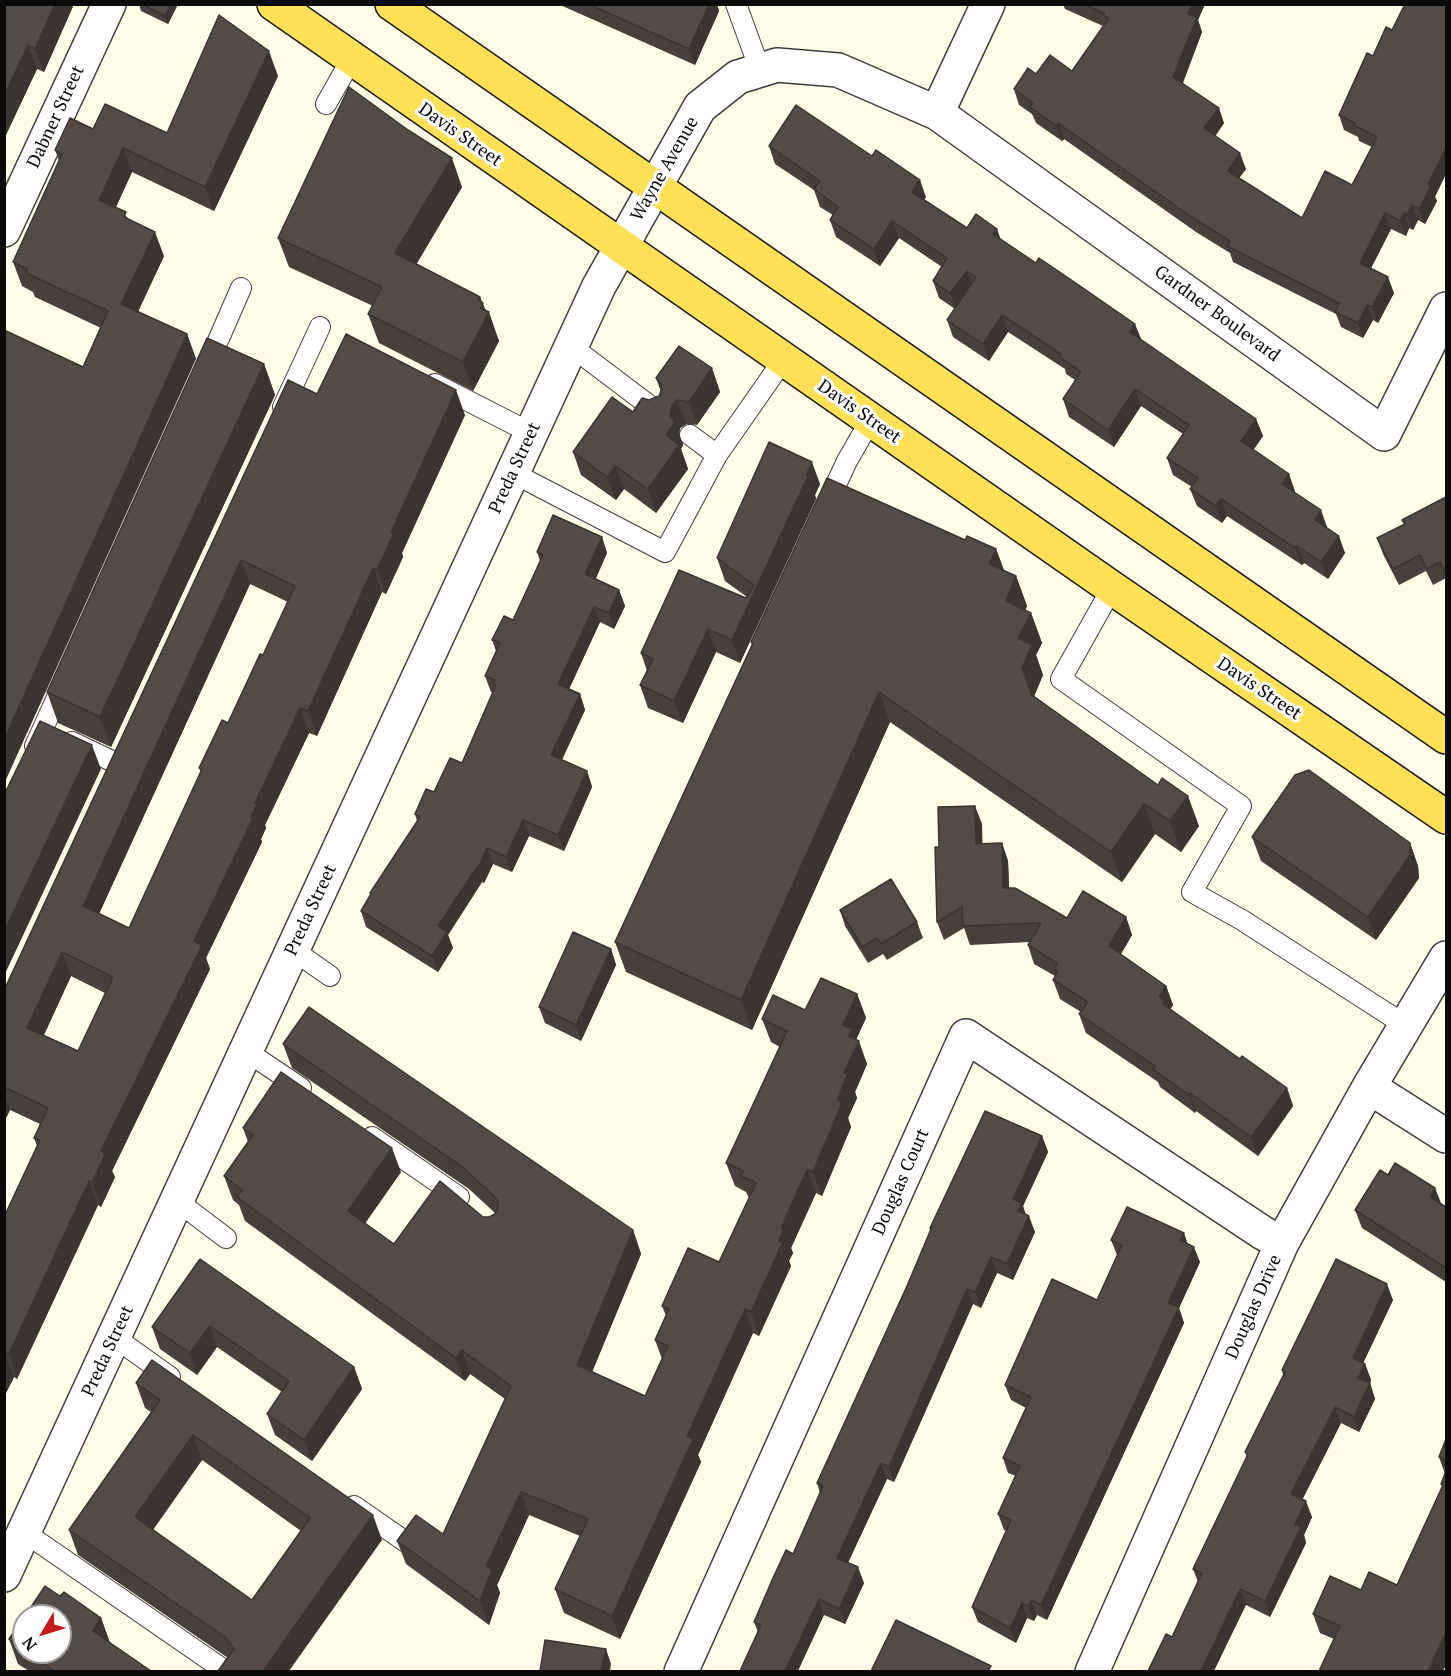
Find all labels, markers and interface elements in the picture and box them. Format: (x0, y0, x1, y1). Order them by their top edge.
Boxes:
street label: Dabner Street (23, 62, 89, 172)
street label: Davis Street (414, 98, 506, 172)
street label: Wayne Avenue (626, 113, 704, 225)
street label: Gardner Boulevard (1150, 261, 1284, 367)
street label: Davis Street (813, 375, 905, 449)
street label: Preda Street (484, 419, 546, 517)
street label: Davis Street (1213, 653, 1305, 725)
street label: Preda Street (280, 861, 342, 959)
street label: Douglas Court (868, 1125, 934, 1239)
street label: Douglas Drive (1221, 1251, 1287, 1363)
street label: Preda Street (77, 1302, 139, 1400)
north arrow (12, 1604, 72, 1664)
text: N (17, 1632, 42, 1655)

